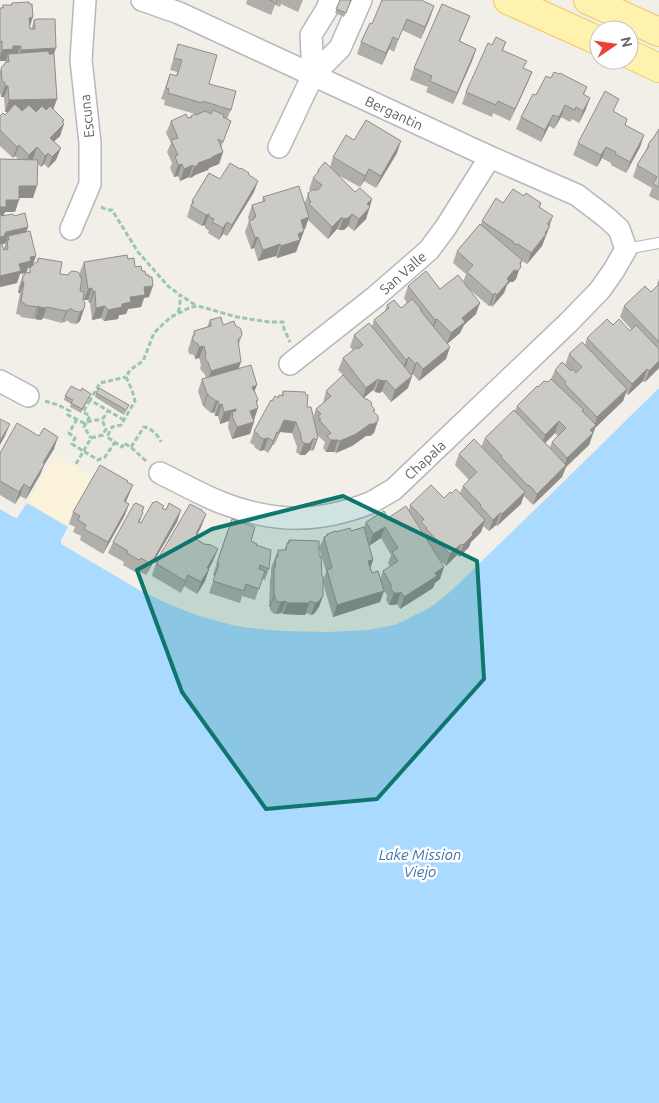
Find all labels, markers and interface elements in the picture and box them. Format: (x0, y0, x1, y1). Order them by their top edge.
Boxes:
north arrow (589, 20, 639, 70)
text: N (618, 35, 636, 49)
street label: Escuna (77, 93, 97, 139)
street label: Bergantin (362, 93, 426, 133)
street label: San Valle (376, 248, 430, 298)
street label: Chapala (401, 437, 449, 483)
water label: Lake Mission Viejo (379, 846, 461, 880)

